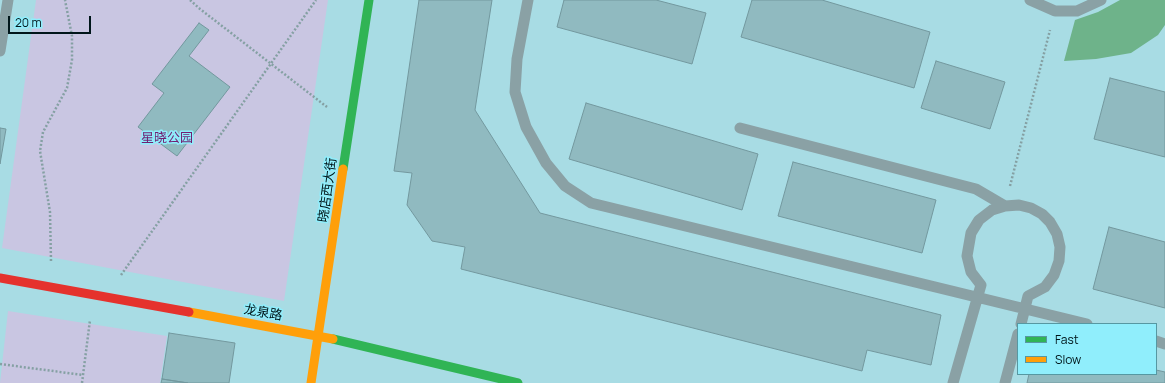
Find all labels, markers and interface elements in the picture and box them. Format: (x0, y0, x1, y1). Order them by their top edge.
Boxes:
scale bar (10, 8, 93, 34)
text: 20 m (15, 14, 42, 31)
park label: 星晓公园 (141, 130, 193, 146)
street label: 晓店西大街 (316, 157, 340, 223)
street label: 龙泉路 (242, 302, 284, 324)
legend (1017, 323, 1157, 375)
text: Fast (1055, 331, 1079, 348)
text: Slow (1055, 351, 1081, 368)

